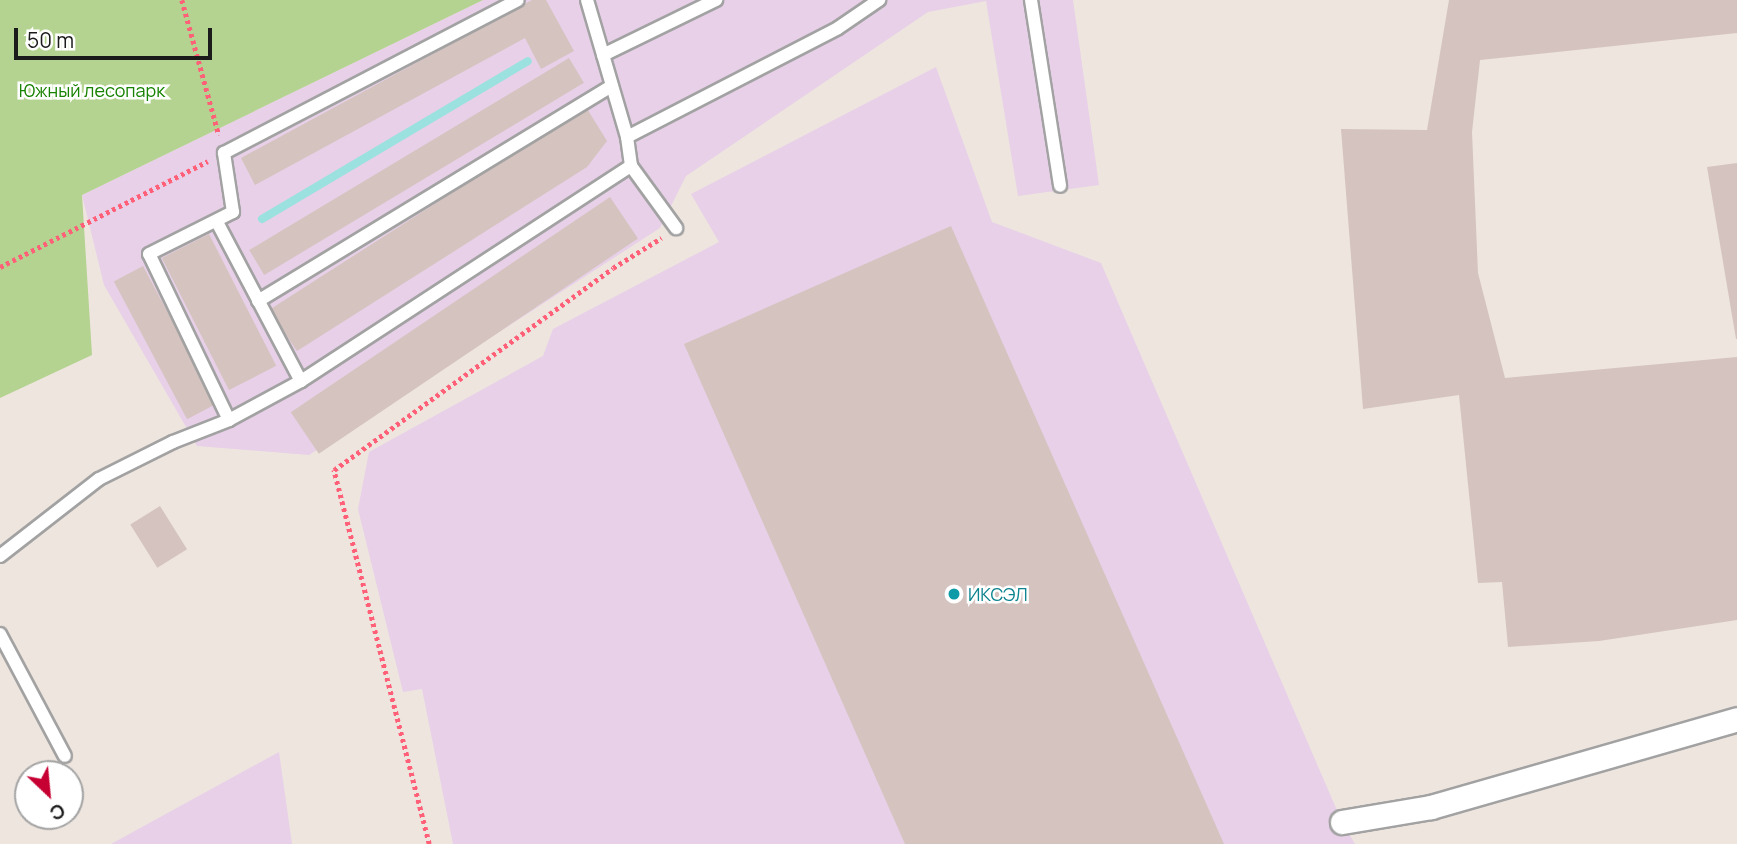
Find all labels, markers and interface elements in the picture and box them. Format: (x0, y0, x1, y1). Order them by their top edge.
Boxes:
scale bar (18, 14, 215, 58)
text: 50 m (27, 26, 74, 54)
park label: Южный лесопарк (19, 79, 165, 101)
place label: ИКСЭЛ (968, 583, 1028, 605)
marker: ИКСЭЛ (946, 586, 962, 602)
north arrow (14, 760, 84, 830)
text: С (45, 797, 69, 827)

